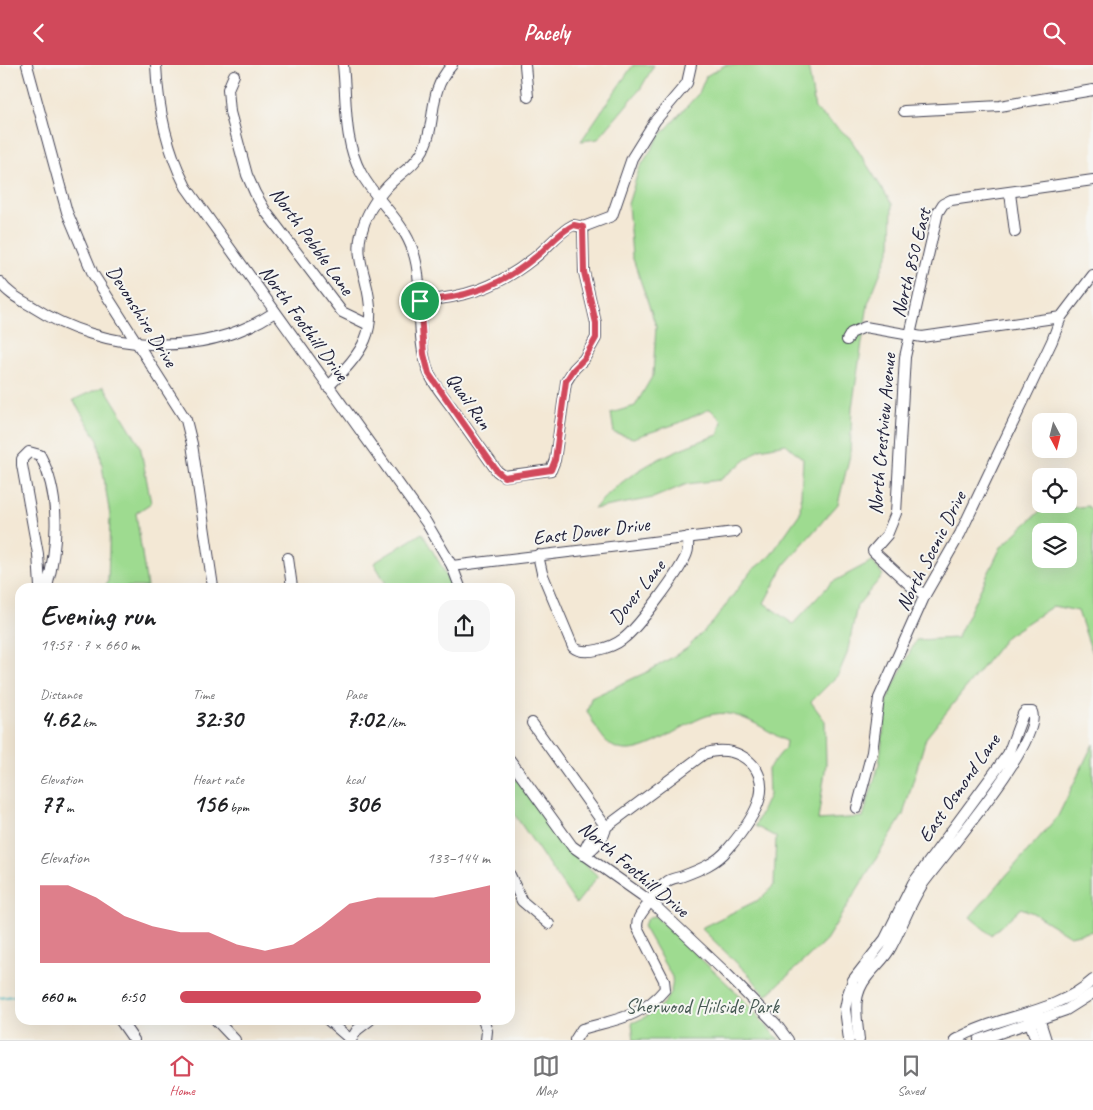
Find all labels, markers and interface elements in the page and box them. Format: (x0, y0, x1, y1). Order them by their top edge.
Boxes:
icon: back (25, 19, 53, 47)
text: Pacely (523, 19, 570, 47)
icon: search (1040, 19, 1068, 47)
street label: North Pebble Lane (265, 182, 360, 301)
street label: North 850 East (885, 204, 937, 320)
street label: North Foothill Drive (254, 260, 355, 387)
street label: Devonshire Drive (101, 261, 184, 373)
pin (399, 280, 441, 322)
icon: arrive (406, 287, 434, 315)
street label: North Crestview Avenue (863, 351, 902, 516)
street label: Quail Run (440, 368, 498, 435)
north arrow (1032, 413, 1078, 457)
map controls (1032, 413, 1077, 568)
button: locate (1032, 468, 1077, 513)
street label: North Scenic Drive (890, 486, 973, 615)
street label: East Dover Drive (531, 511, 652, 551)
button: layers (1032, 523, 1077, 568)
street label: Dover Lane (603, 553, 672, 630)
text: Evening run (40, 598, 155, 633)
button: share (438, 600, 490, 652)
text: 19:57 · 7 × 660 m (40, 635, 139, 655)
text: Distance (40, 686, 82, 703)
text: Time (193, 686, 214, 703)
text: Pace (345, 686, 367, 703)
text: 4.62 (40, 703, 79, 735)
text: 32:30 (193, 703, 243, 735)
text: 7:02 (345, 703, 384, 735)
text: km (79, 714, 96, 731)
text: /km (384, 714, 406, 731)
street label: East Osmond Lane (912, 728, 1006, 847)
text: Elevation (40, 771, 83, 788)
text: Heart rate (193, 771, 244, 788)
text: kcal (345, 771, 364, 788)
text: 77 (40, 788, 62, 820)
text: 156 (193, 788, 227, 820)
text: 306 (345, 788, 380, 820)
text: m (62, 799, 74, 816)
text: bpm (227, 799, 249, 816)
street label: North Foothill Drive (574, 816, 695, 923)
text: Elevation (40, 848, 89, 868)
text: 133–144 m (427, 848, 490, 868)
text: 660 m (40, 987, 75, 1007)
text: 6:50 (120, 987, 145, 1007)
park label: Sherwood Hiilside Park (625, 994, 780, 1019)
tab: Home (168, 1052, 196, 1099)
tab: Map (532, 1052, 560, 1099)
tab: Saved (897, 1052, 925, 1099)

